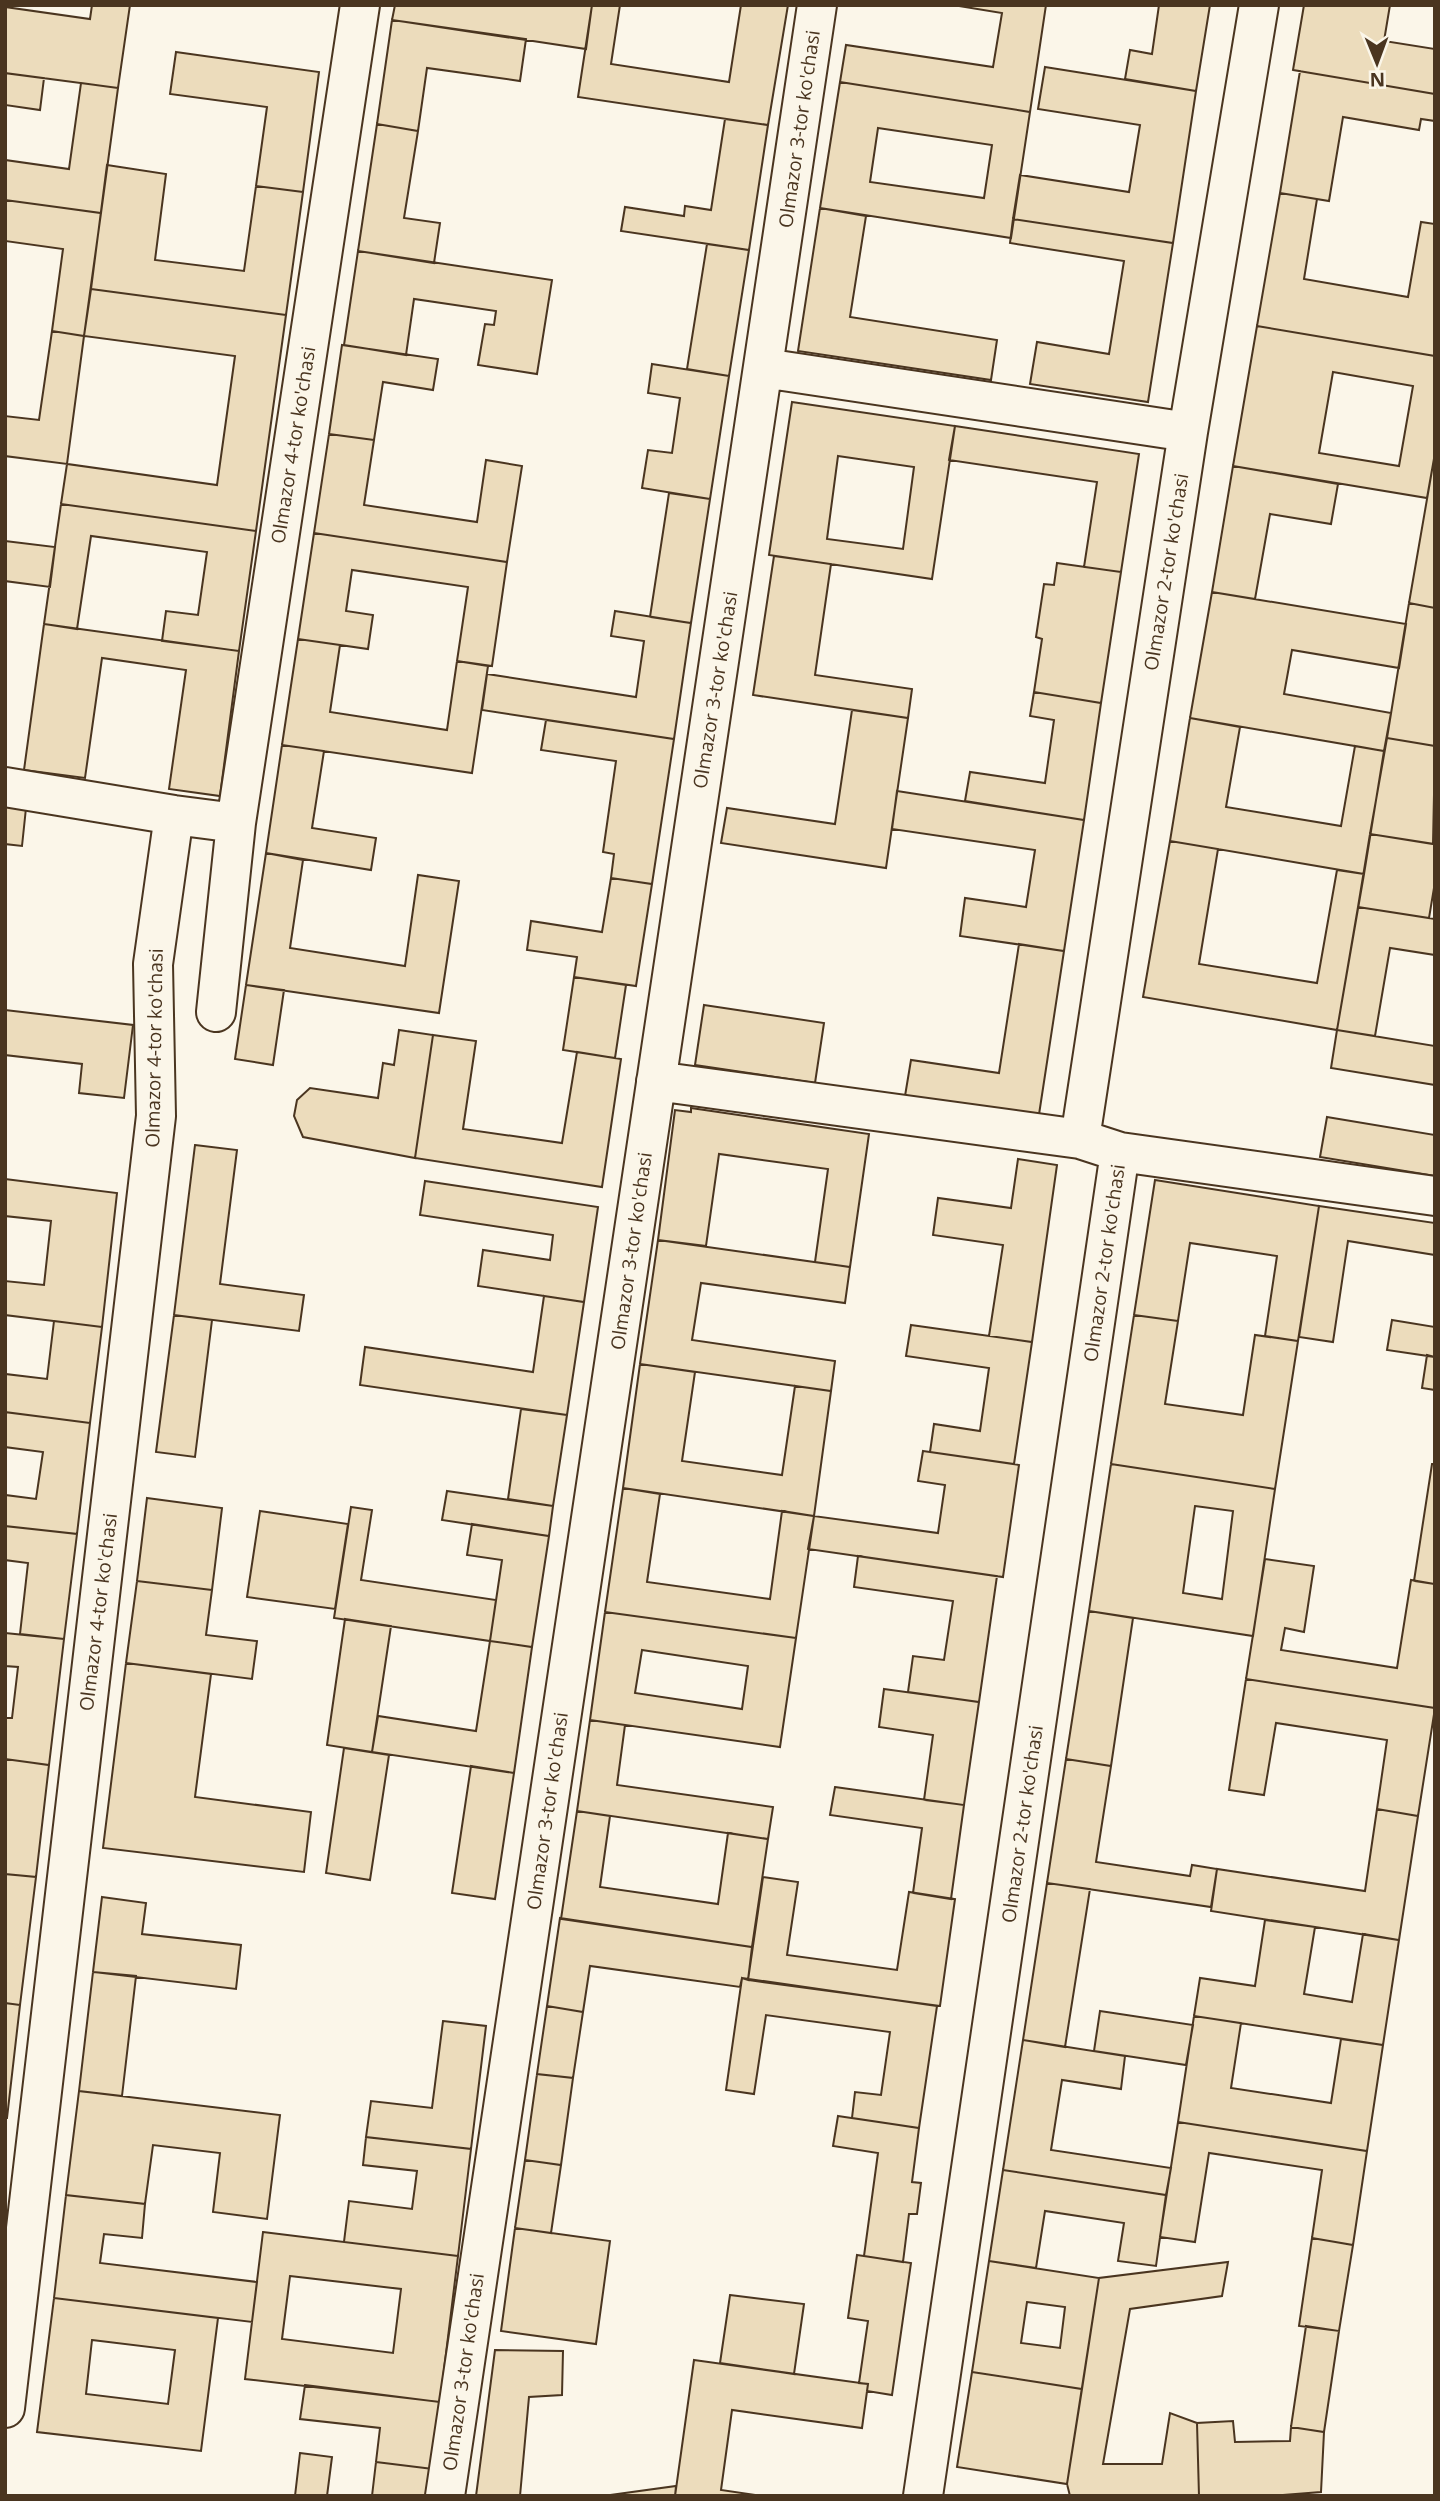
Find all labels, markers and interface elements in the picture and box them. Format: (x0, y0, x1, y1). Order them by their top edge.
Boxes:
street label: Olmazor 3-tor ko'chasi (772, 28, 826, 230)
north arrow (1342, 28, 1412, 98)
text: N (1369, 67, 1385, 93)
street label: Olmazor 4-tor ko'chasi (265, 344, 321, 546)
street label: Olmazor 2-tor ko'chasi (1138, 471, 1194, 673)
street label: Olmazor 3-tor ko'chasi (687, 589, 743, 791)
street label: Olmazor 4-tor ko'chasi (139, 948, 169, 1148)
street label: Olmazor 3-tor ko'chasi (604, 1150, 658, 1352)
street label: Olmazor 2-tor ko'chasi (1077, 1162, 1131, 1364)
street label: Olmazor 4-tor ko'chasi (73, 1511, 123, 1713)
street label: Olmazor 3-tor ko'chasi (520, 1710, 574, 1912)
street label: Olmazor 2-tor ko'chasi (995, 1723, 1049, 1925)
street label: Olmazor 3-tor ko'chasi (436, 2271, 490, 2473)

